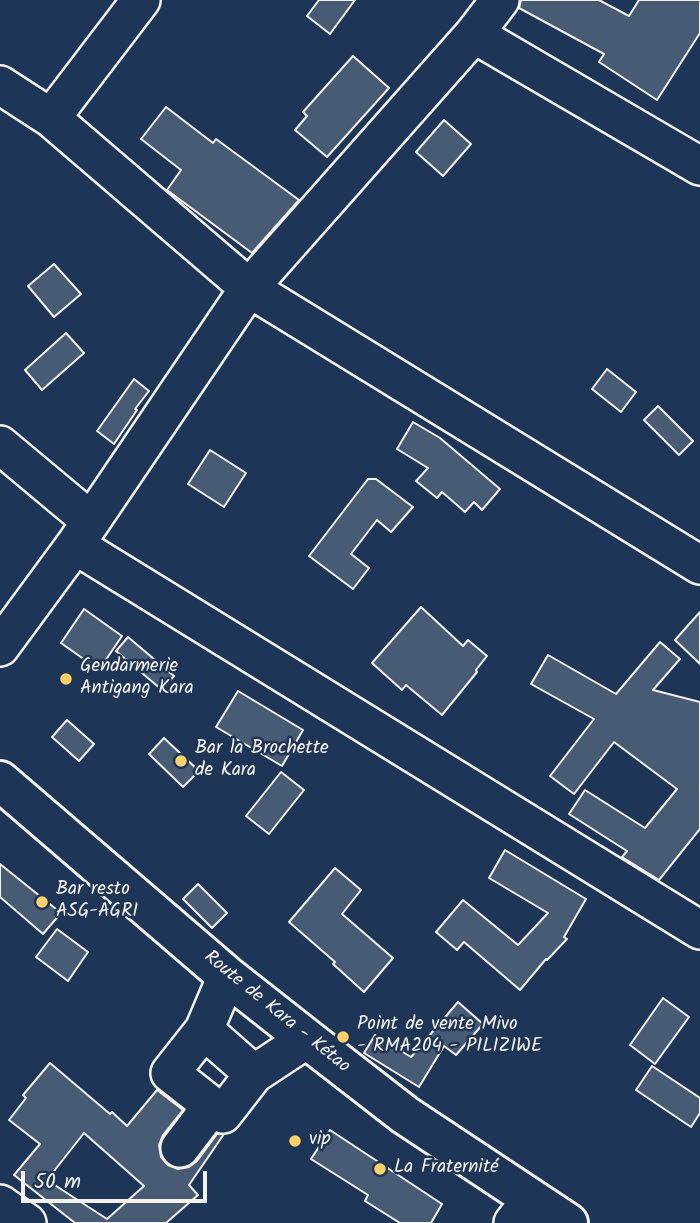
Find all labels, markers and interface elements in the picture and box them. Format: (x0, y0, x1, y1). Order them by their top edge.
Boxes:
place label: Gendarmerie Antigang Kara (80, 657, 194, 701)
marker: Gendarmerie Antigang Kara (58, 671, 74, 687)
place label: Bar la Brochette de Kara (195, 739, 329, 783)
marker: Bar la Brochette de Kara (173, 753, 189, 769)
place label: Bar resto ASG-AGRI (56, 880, 138, 924)
marker: Bar resto ASG-AGRI (34, 894, 50, 910)
street label: Route de Kara - Kétao (198, 947, 354, 1079)
place label: Point de vente Mivo - RMA204 - PILIZIWE (357, 1015, 542, 1059)
marker: Point de vente Mivo - RMA204 - PILIZIWE (335, 1029, 351, 1045)
place label: vip (309, 1130, 331, 1152)
marker: vip (287, 1133, 303, 1149)
scale bar (24, 1156, 210, 1200)
place label: La Fraternité (394, 1158, 499, 1180)
marker: La Fraternité (372, 1161, 388, 1177)
text: 50 m (34, 1166, 81, 1199)

